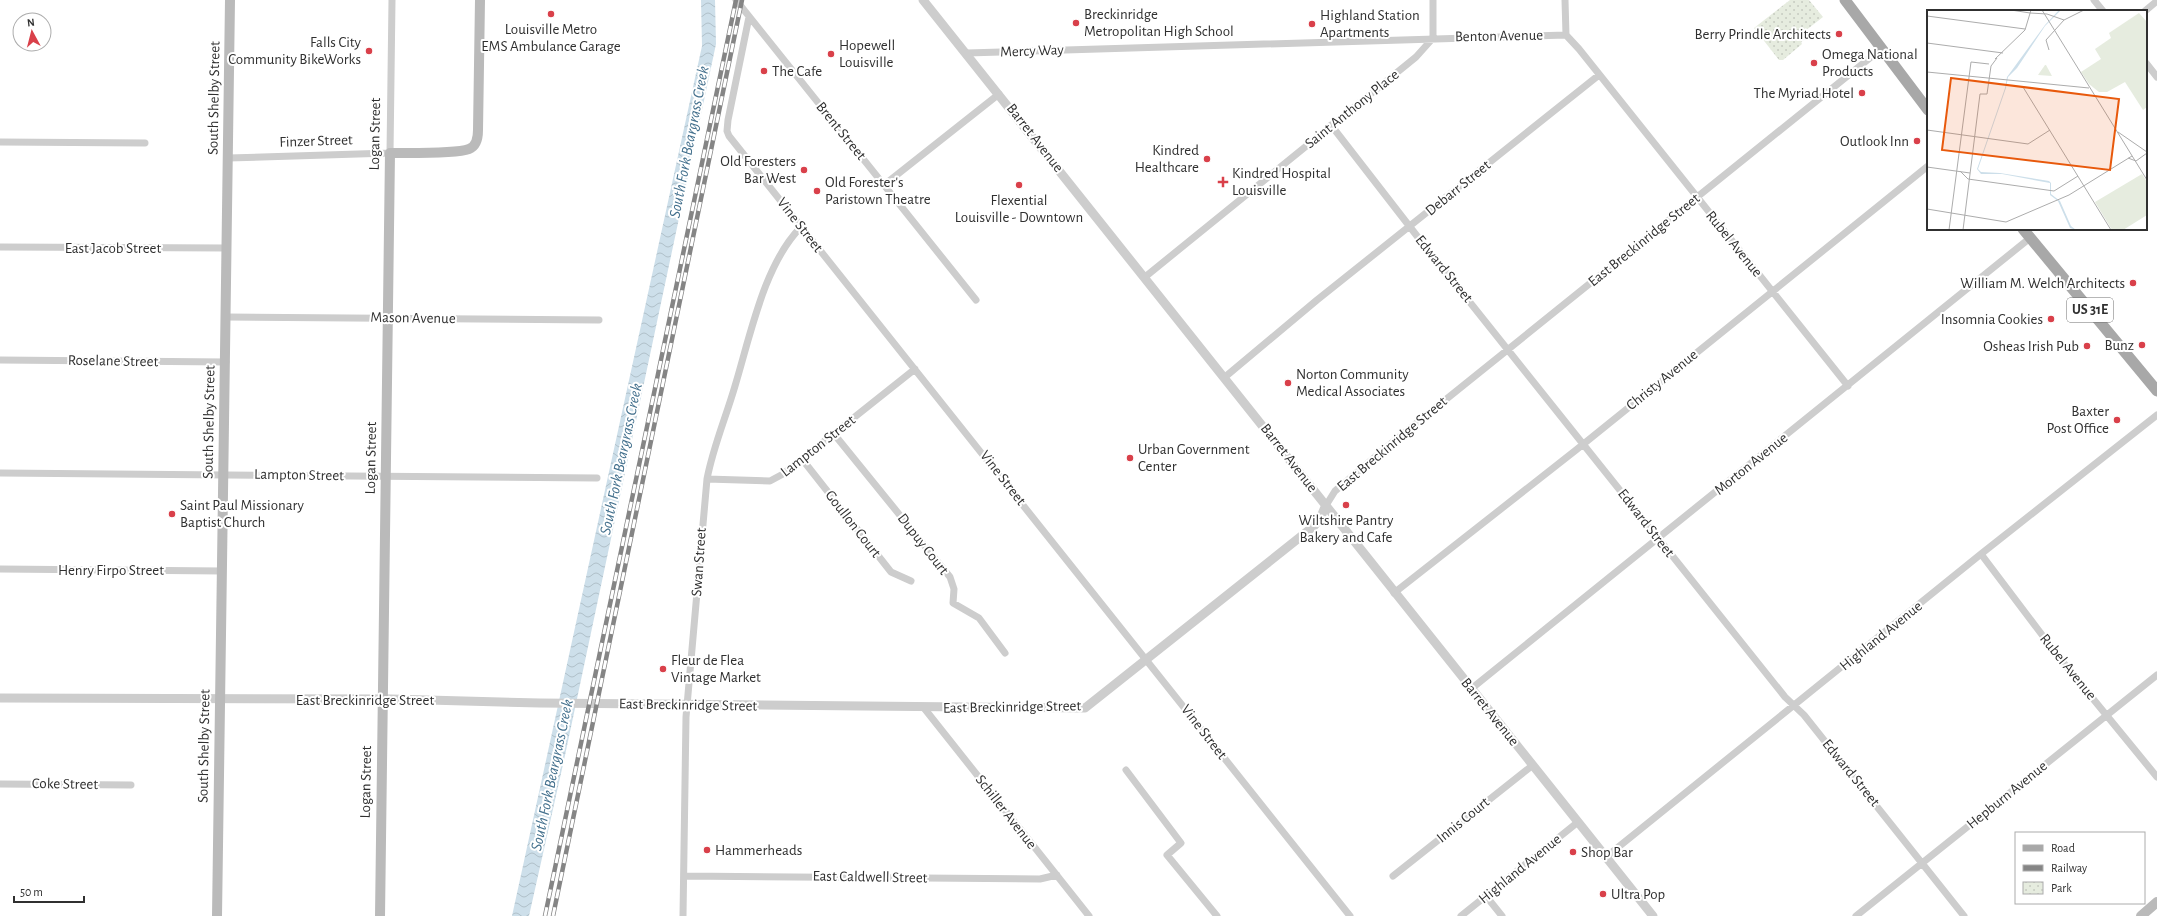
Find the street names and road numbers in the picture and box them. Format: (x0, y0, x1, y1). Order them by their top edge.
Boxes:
street label: Benton Avenue (1455, 28, 1543, 44)
street label: South Shelby Street (206, 41, 222, 155)
street label: Mercy Way (1000, 42, 1065, 60)
street label: Saint Anthony Place (1302, 67, 1402, 151)
street label: Logan Street (367, 97, 383, 171)
street label: Brent Street (813, 99, 869, 163)
street label: Barret Avenue (1004, 101, 1066, 175)
street label: Finzer Street (279, 132, 353, 150)
street label: Debarr Street (1423, 157, 1493, 219)
street label: East Breckinridge Street (1585, 190, 1703, 289)
street label: Vine Street (774, 195, 826, 255)
street label: Rubel Avenue (1703, 208, 1765, 280)
street label: Edward Street (1412, 233, 1476, 306)
street label: East Jacob Street (65, 241, 161, 256)
road number: US 31E (2067, 298, 2113, 322)
street label: Mason Avenue (370, 310, 456, 326)
street label: Christy Avenue (1624, 347, 1701, 413)
street label: Roselane Street (68, 353, 159, 369)
street label: South Shelby Street (201, 365, 217, 479)
street label: East Breckinridge Street (1334, 394, 1450, 494)
street label: Lampton Street (778, 412, 858, 480)
street label: Logan Street (363, 421, 379, 495)
street label: Barret Avenue (1258, 421, 1320, 495)
street label: Morton Avenue (1712, 430, 1790, 498)
street label: Vine Street (977, 448, 1029, 508)
street label: Lampton Street (254, 467, 344, 483)
street label: Edward Street (1615, 486, 1677, 560)
street label: Goullon Court (822, 488, 884, 561)
street label: Dupuy Court (895, 510, 952, 578)
street label: Swan Street (689, 527, 709, 597)
street label: Henry Firpo Street (58, 563, 164, 578)
street label: Highland Avenue (1837, 598, 1925, 674)
street label: Rubel Avenue (2037, 631, 2099, 703)
street label: Barret Avenue (1458, 675, 1522, 749)
street label: South Shelby Street (196, 689, 212, 803)
street label: East Breckinridge Street (296, 693, 434, 708)
street label: East Breckinridge Street (619, 696, 758, 714)
street label: East Breckinridge Street (943, 698, 1082, 716)
street label: Vine Street (1178, 702, 1230, 762)
street label: Edward Street (1819, 737, 1883, 810)
street label: Logan Street (358, 745, 374, 819)
street label: Hepburn Avenue (1964, 758, 2050, 832)
street label: Schiller Avenue (973, 772, 1039, 852)
street label: Coke Street (32, 776, 98, 792)
street label: Innis Court (1434, 794, 1492, 846)
street label: Highland Avenue (1476, 831, 1564, 907)
street label: East Caldwell Street (812, 868, 928, 886)

